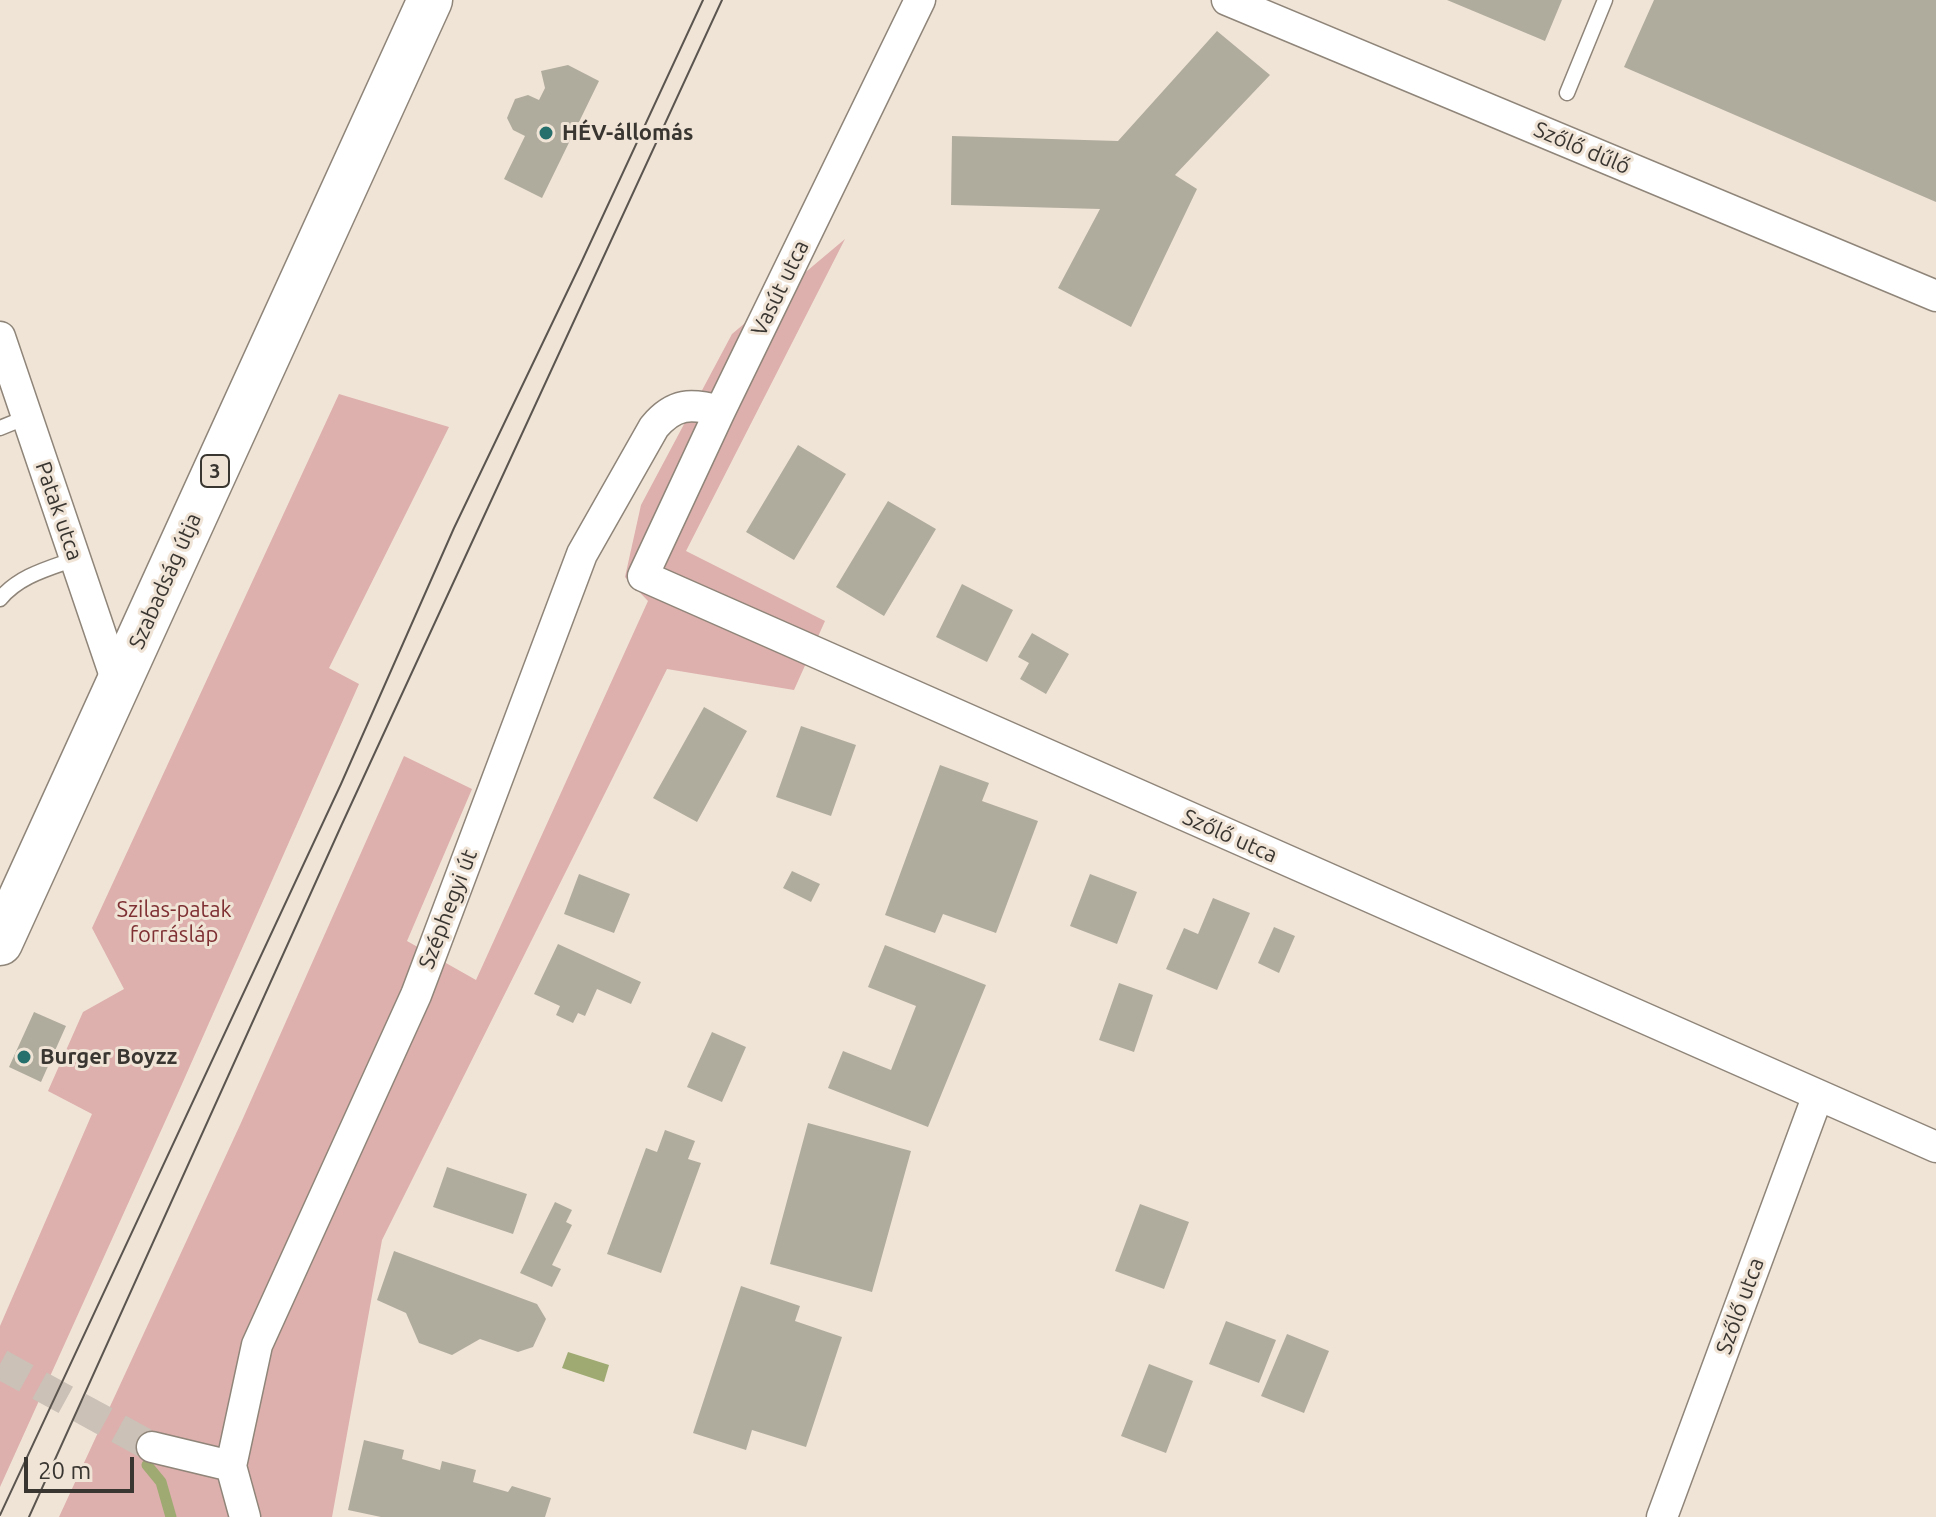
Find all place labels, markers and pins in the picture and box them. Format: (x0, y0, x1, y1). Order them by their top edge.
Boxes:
place label: HÉV-állomás (562, 120, 693, 146)
marker: HÉV-állomás (537, 124, 555, 142)
place label: Burger Boyzz (40, 1044, 177, 1070)
marker: Burger Boyzz (15, 1048, 33, 1066)

